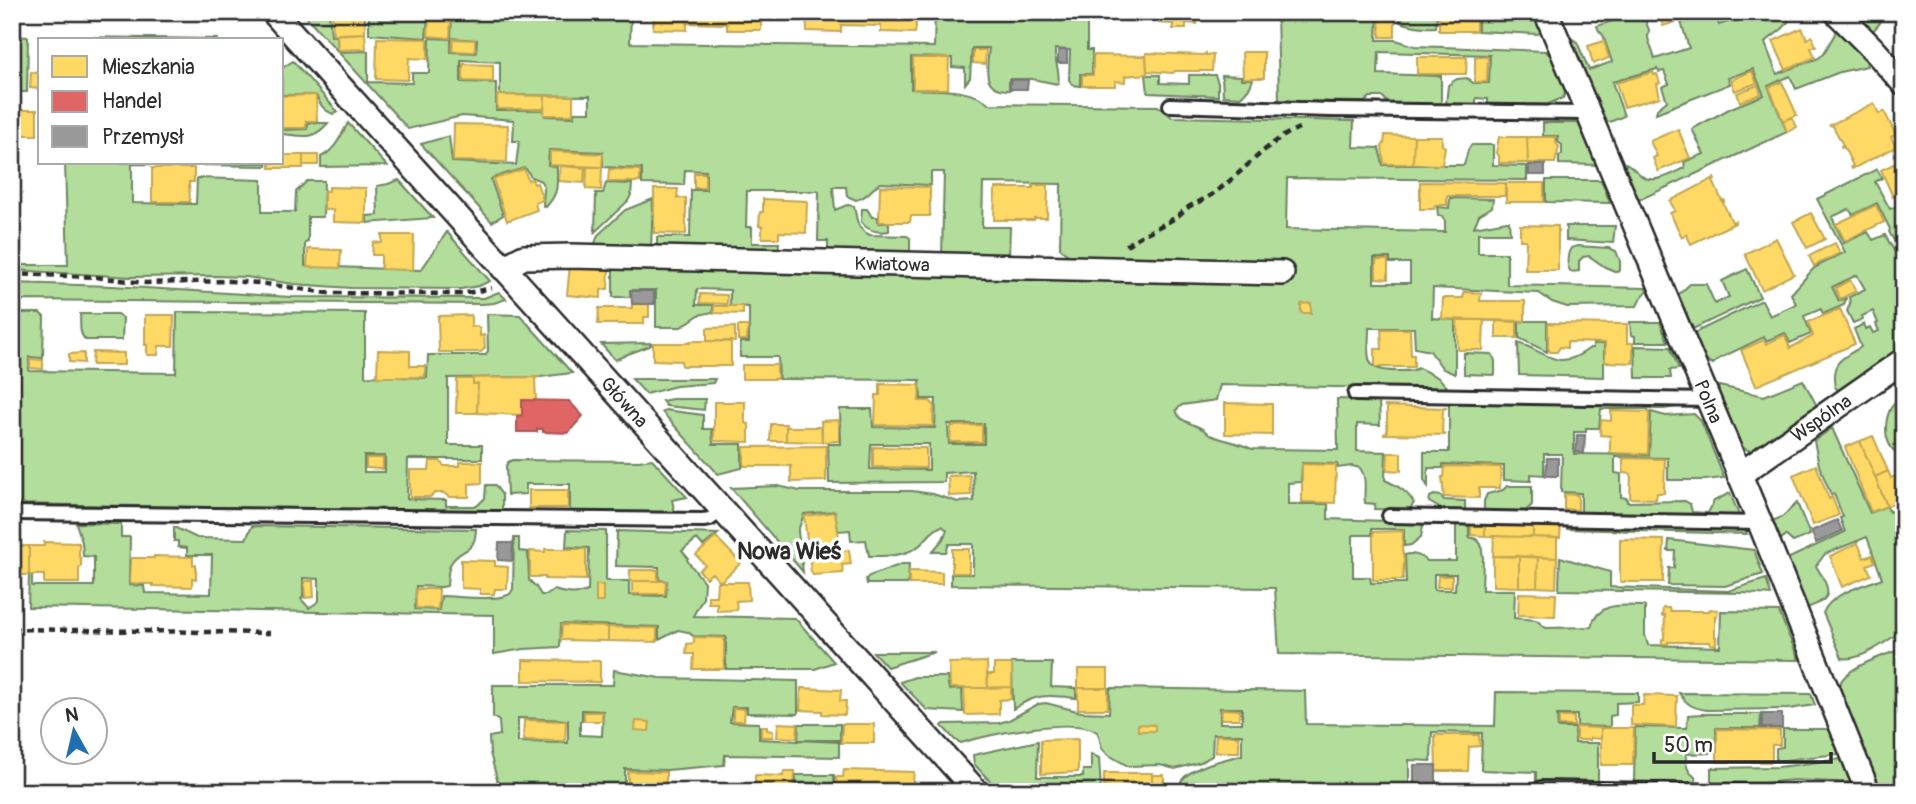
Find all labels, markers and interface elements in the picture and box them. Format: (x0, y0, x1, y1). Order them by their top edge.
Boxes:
legend (38, 38, 284, 164)
text: Mieszkania (102, 54, 195, 81)
text: Handel (102, 88, 162, 115)
text: Przemysł (102, 124, 185, 151)
street label: Kwiatowa (854, 252, 930, 278)
street label: Główna (595, 372, 653, 433)
street label: Polna (1688, 376, 1728, 427)
street label: Wspólna (1787, 389, 1857, 448)
district label: Nowa Wieś (737, 537, 842, 566)
north arrow (38, 696, 108, 766)
text: N (64, 702, 80, 728)
scale bar (1654, 720, 1830, 764)
text: 50 m (1664, 732, 1713, 759)

